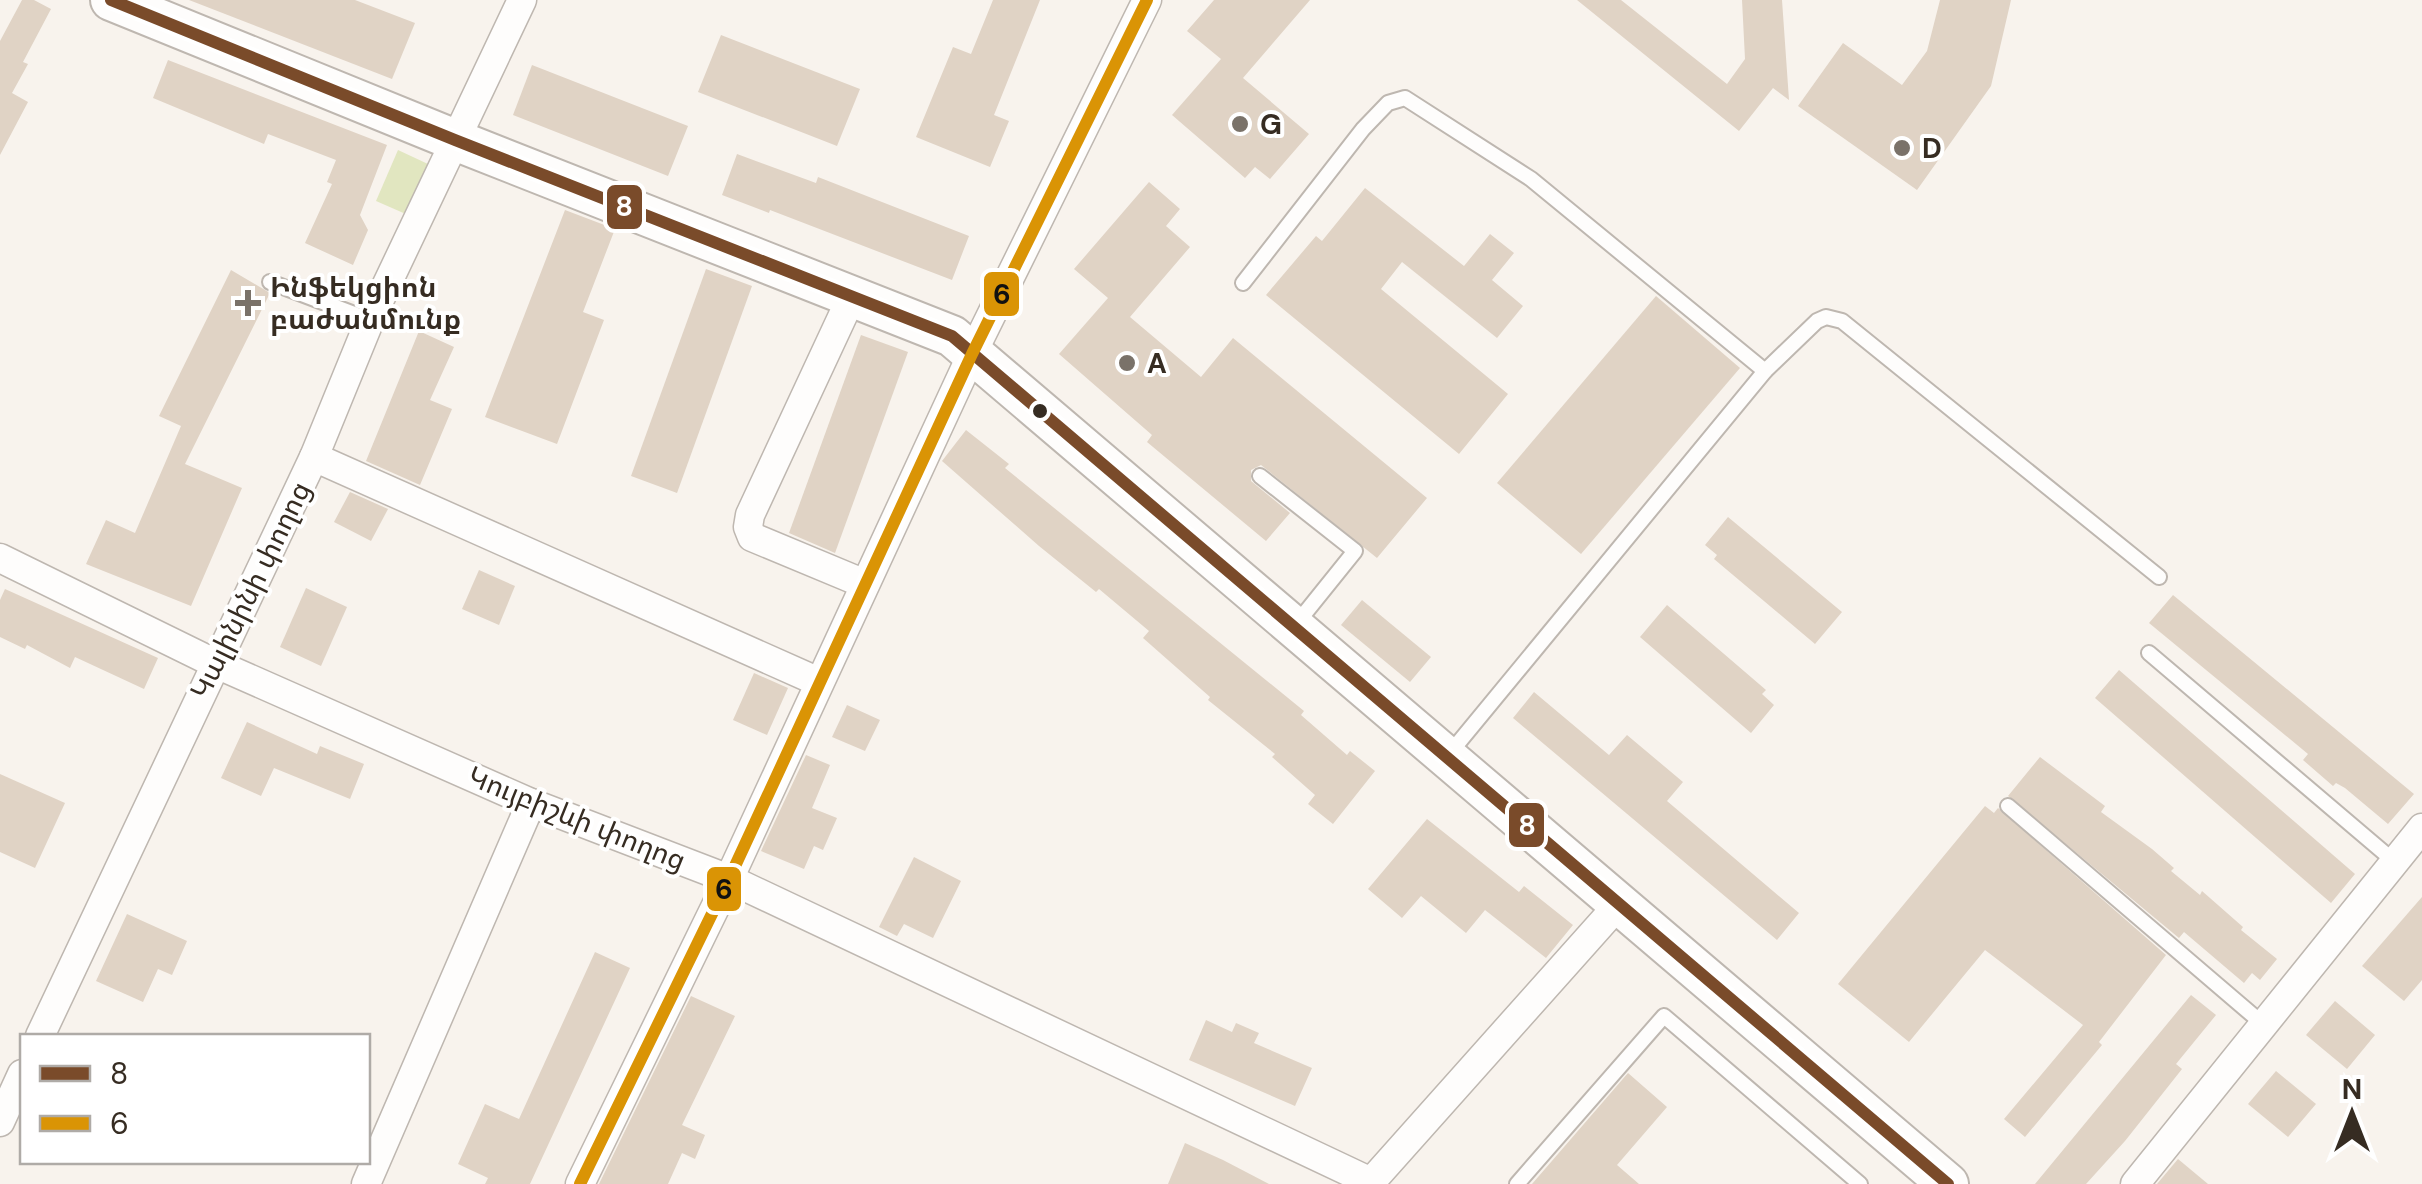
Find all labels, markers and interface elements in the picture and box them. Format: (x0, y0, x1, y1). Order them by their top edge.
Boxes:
place label: G (1260, 106, 1282, 143)
marker: G (1229, 113, 1251, 135)
place label: D (1922, 130, 1942, 167)
marker: D (1891, 137, 1913, 159)
line badge: 8 (605, 183, 644, 231)
text: 8 (615, 188, 633, 225)
place label: Ինֆեկցիոն բաժանմունք (270, 269, 461, 338)
line badge: 6 (982, 270, 1021, 318)
text: 6 (993, 276, 1011, 313)
marker: Ինֆեկցիոն բաժանմունք (235, 290, 261, 316)
place label: A (1147, 345, 1167, 382)
marker: A (1116, 352, 1138, 374)
unlabelled marker (1030, 401, 1050, 421)
street label: Կալինինի փողոց (182, 476, 319, 705)
street label: Կույբիշևի փողոց (462, 758, 691, 879)
line badge: 8 (1507, 801, 1546, 849)
text: 8 (1518, 807, 1536, 844)
line badge: 6 (705, 865, 743, 913)
text: 6 (715, 871, 733, 908)
legend (20, 1034, 370, 1164)
text: 8 (110, 1054, 128, 1093)
north arrow (2302, 1064, 2402, 1164)
text: N (2342, 1071, 2362, 1108)
text: 6 (110, 1104, 129, 1143)

